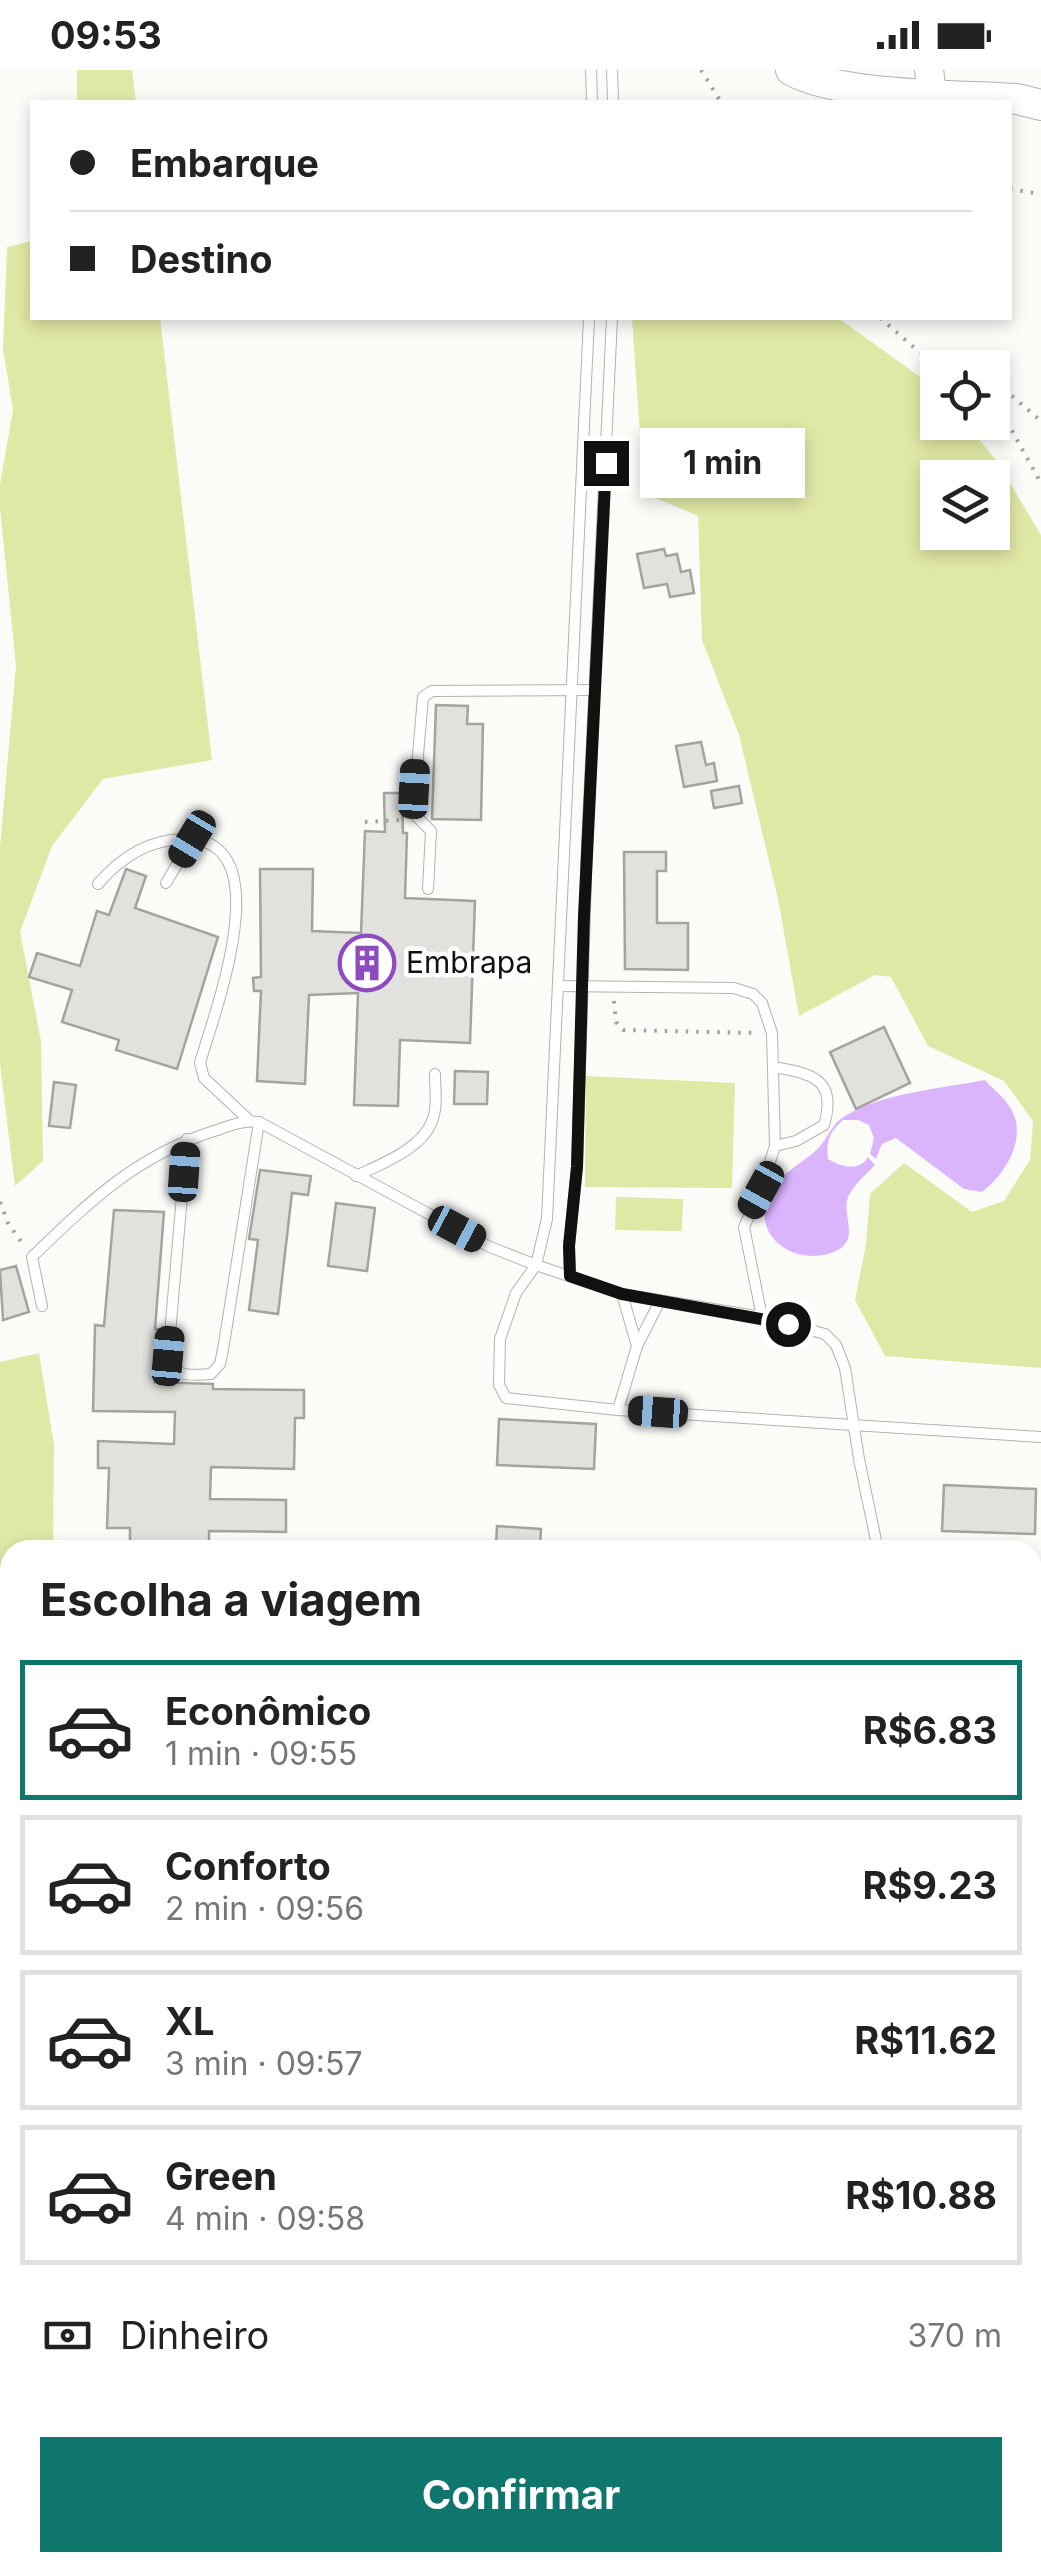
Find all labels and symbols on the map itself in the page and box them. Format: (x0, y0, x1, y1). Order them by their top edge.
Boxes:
callout: 1 min (641, 428, 806, 498)
route end (584, 441, 629, 486)
car (397, 758, 431, 820)
car (164, 806, 220, 872)
building icon: Embrapa (337, 933, 397, 993)
place label: Embrapa (406, 944, 532, 980)
car (167, 1141, 201, 1203)
car (733, 1156, 789, 1224)
car (423, 1202, 491, 1256)
route start (766, 1302, 811, 1347)
car (150, 1325, 186, 1387)
car (627, 1395, 689, 1429)

